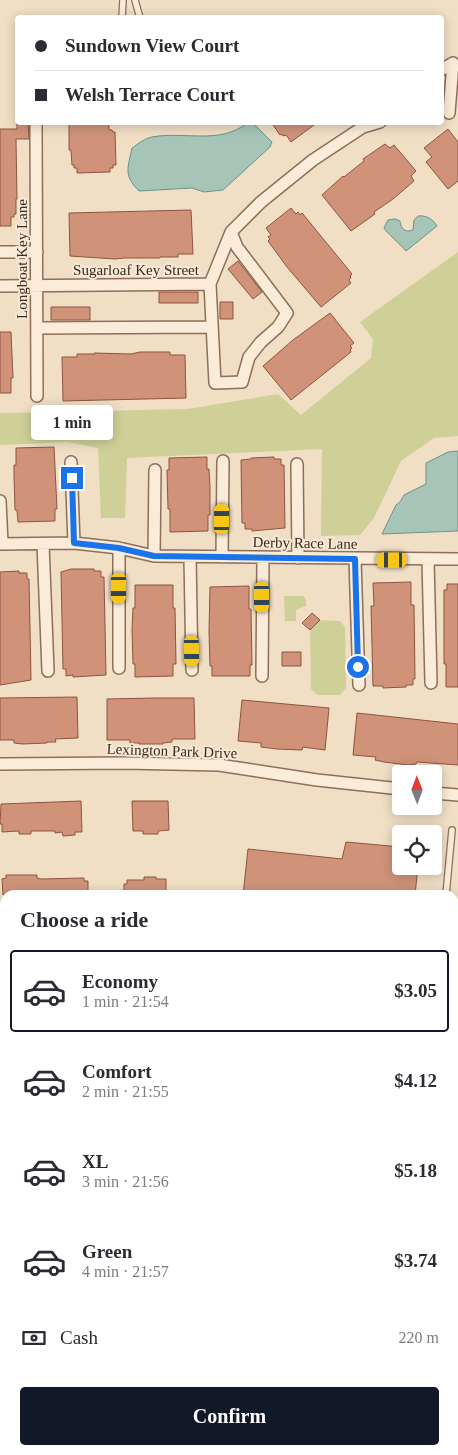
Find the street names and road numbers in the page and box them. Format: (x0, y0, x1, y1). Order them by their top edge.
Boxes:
street label: Longboat Key Lane (14, 199, 30, 319)
street label: Sugarloaf Key Street (73, 262, 200, 278)
street label: Derby Race Lane (252, 534, 358, 552)
street label: Lexington Park Drive (106, 741, 238, 761)

